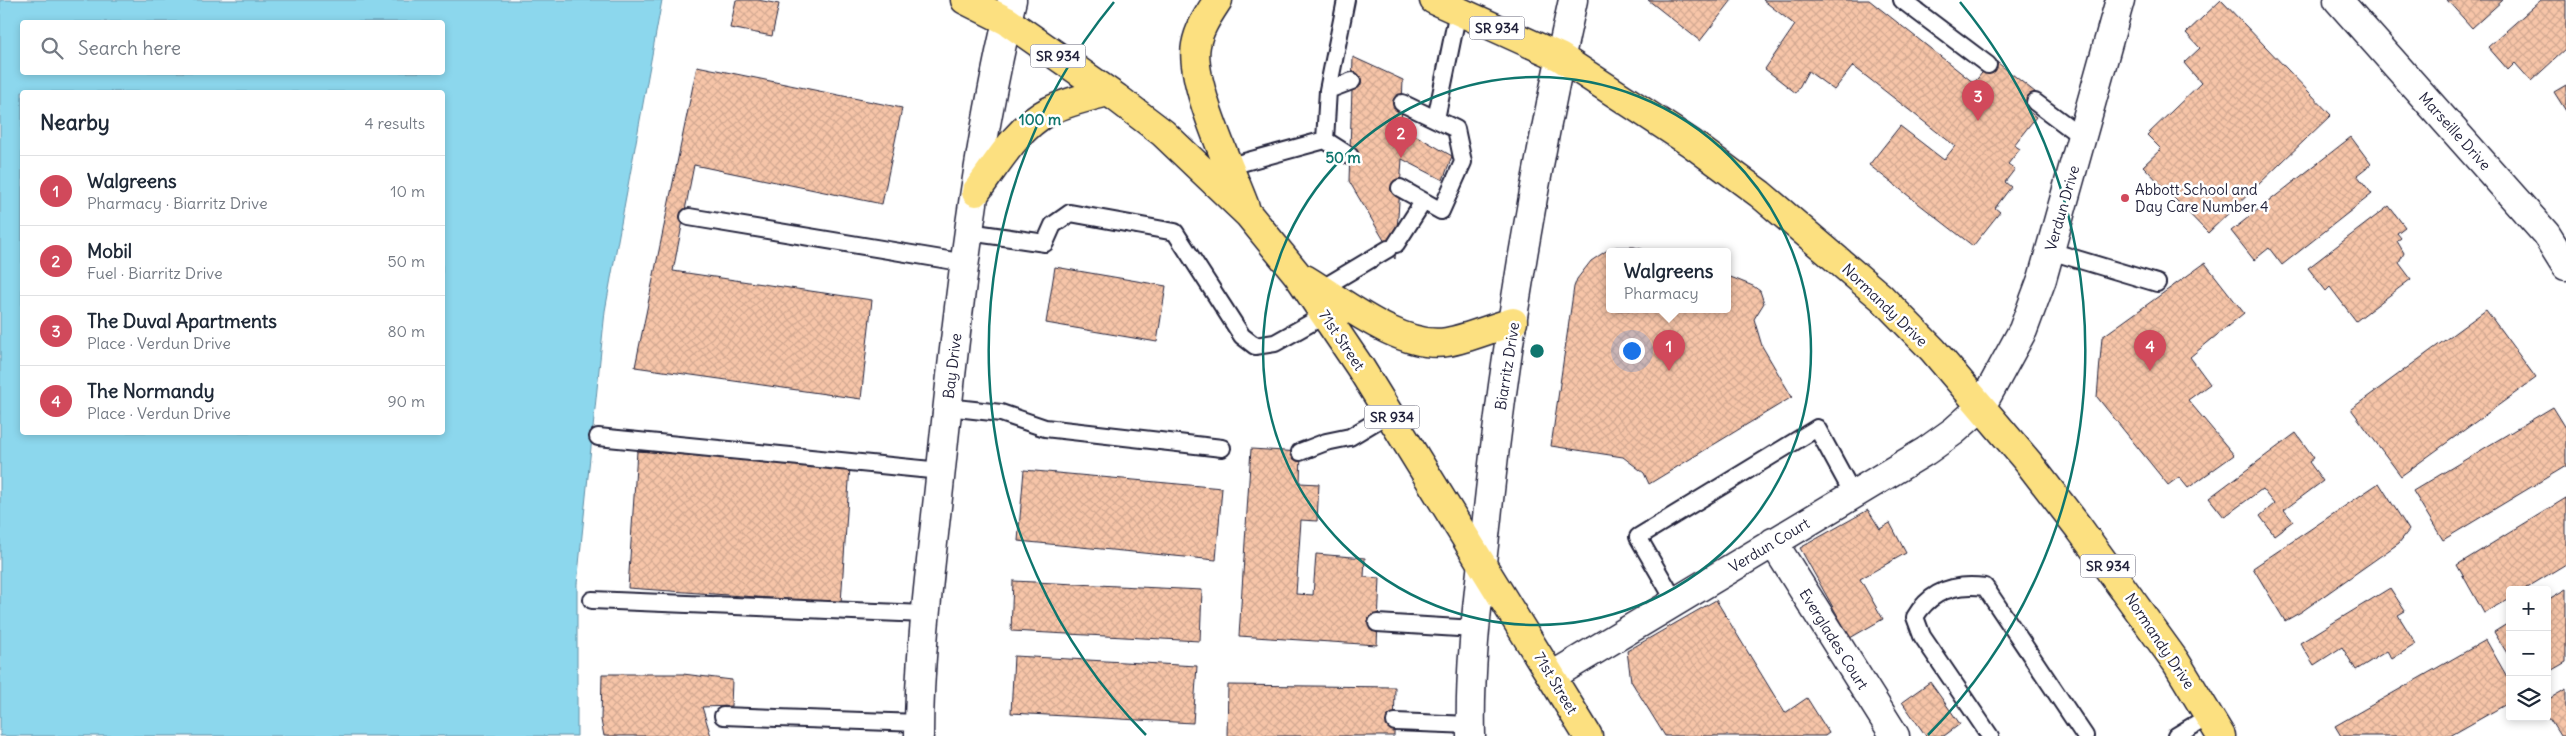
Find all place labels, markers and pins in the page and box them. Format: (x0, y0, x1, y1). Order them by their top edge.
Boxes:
pin: 3 (1962, 80, 1994, 121)
pin: 2 (1385, 117, 1417, 158)
place label: Abbott School and Day Care Number 4 (2135, 180, 2269, 216)
marker: Abbott School and Day Care Number 4 (2119, 192, 2131, 204)
pin: 1 (1653, 330, 1685, 371)
pin: 4 (2134, 330, 2166, 371)
centre of rings (1528, 342, 1546, 360)

